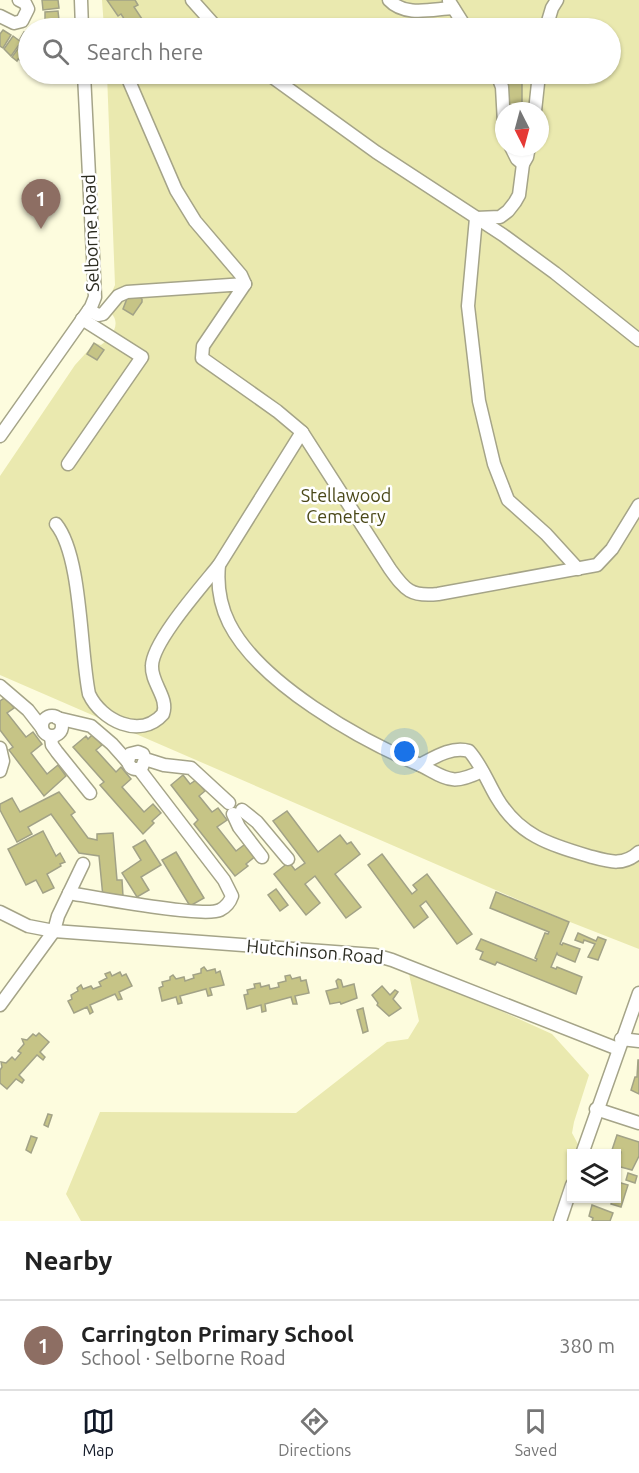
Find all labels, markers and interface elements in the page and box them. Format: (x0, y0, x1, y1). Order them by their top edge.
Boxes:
search box (18, 18, 621, 84)
icon: search (39, 35, 72, 68)
text: Search here (87, 39, 203, 64)
north arrow (495, 102, 549, 156)
street label: Selborne Road (78, 174, 102, 292)
pin: 1 (22, 180, 60, 229)
park label: Stellawood Cemetery (301, 485, 391, 526)
your location (390, 737, 419, 766)
street label: Hutchinson Road (246, 935, 384, 967)
map controls (567, 1149, 621, 1203)
button: layers (567, 1149, 621, 1203)
text: Nearby (24, 1246, 112, 1275)
text: Carrington Primary School (81, 1321, 354, 1346)
text: 1 (38, 1334, 49, 1357)
text: 380 m (559, 1334, 615, 1357)
text: School · Selborne Road (81, 1346, 286, 1369)
tab: Map (82, 1405, 115, 1459)
tab: Directions (278, 1405, 351, 1459)
tab: Saved (515, 1405, 557, 1459)

